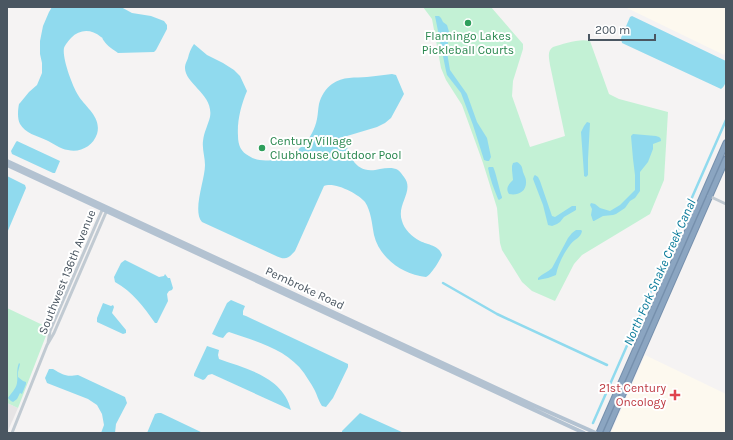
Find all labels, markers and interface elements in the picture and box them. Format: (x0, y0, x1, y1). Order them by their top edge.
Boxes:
scale bar (589, 16, 655, 42)
marker: Flamingo Lakes Pickleball Courts (463, 18, 473, 28)
text: 200 m (595, 23, 630, 37)
place label: Flamingo Lakes Pickleball Courts (422, 29, 514, 57)
place label: Century Village Clubhouse Outdoor Pool (270, 134, 402, 162)
marker: Century Village Clubhouse Outdoor Pool (257, 143, 267, 153)
water label: North Fork Snake Creek Canal (620, 197, 699, 348)
street label: Southwest 136th Avenue (36, 208, 98, 336)
street label: Pembroke Road (263, 264, 347, 312)
place label: 21st Century Oncology (599, 381, 666, 409)
marker: 21st Century Oncology (669, 389, 681, 401)

